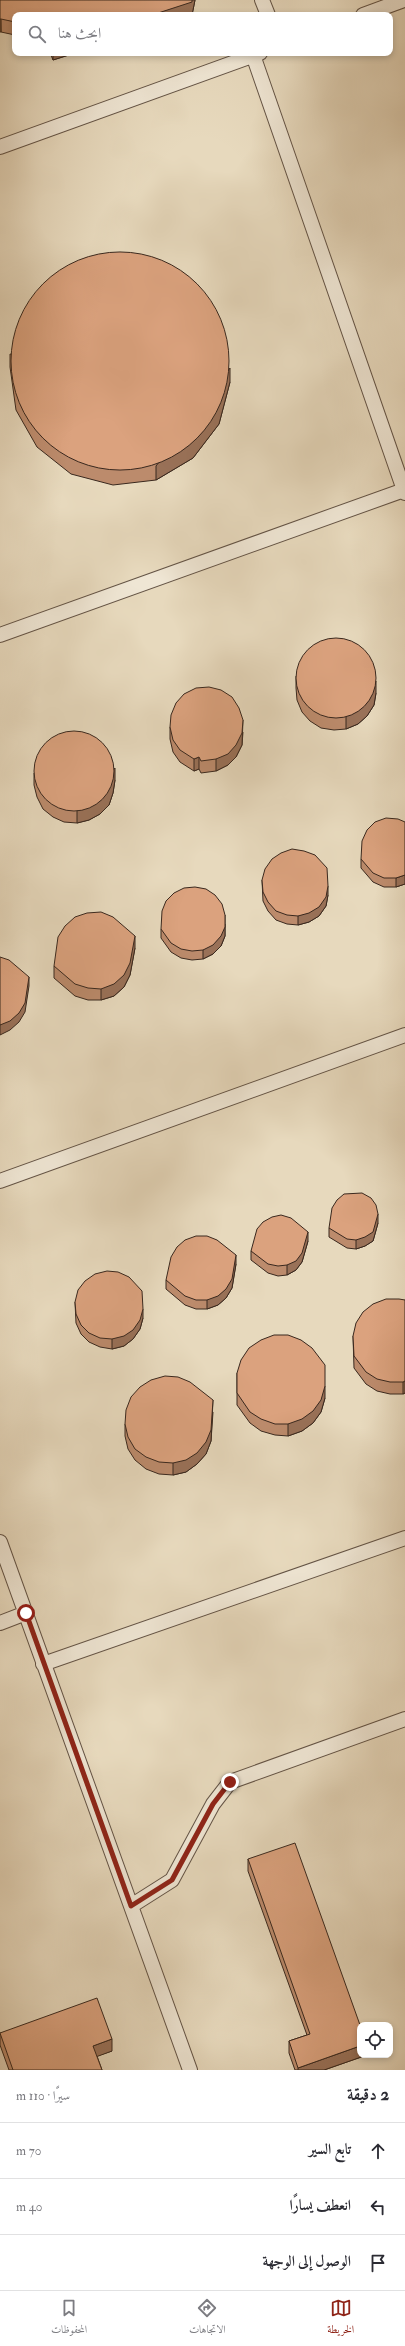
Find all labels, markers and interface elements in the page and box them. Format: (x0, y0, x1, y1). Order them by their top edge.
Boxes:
search box (12, 12, 393, 56)
icon: search (26, 23, 48, 45)
text: ابحث هنا (58, 24, 101, 43)
route start (17, 1604, 35, 1622)
route end (221, 1773, 239, 1791)
map controls (357, 2022, 393, 2058)
button: locate (357, 2022, 393, 2058)
text: 2 دقيقة (347, 2084, 389, 2105)
text: سيرًا · 110 m (16, 2088, 70, 2104)
text: تابع السير (309, 2140, 351, 2159)
icon: ahead (367, 2140, 389, 2162)
text: 70 m (16, 2143, 41, 2159)
text: انعطف يسارًا (290, 2196, 351, 2215)
icon: left (367, 2196, 389, 2218)
text: 40 m (16, 2199, 43, 2215)
text: الوصول إلى الوجهة (263, 2252, 351, 2271)
icon: arrive (367, 2252, 389, 2274)
tab: المحفوظات (51, 2297, 87, 2340)
tab: الاتجاهات (189, 2297, 226, 2340)
tab: الخريطة (327, 2297, 354, 2340)

